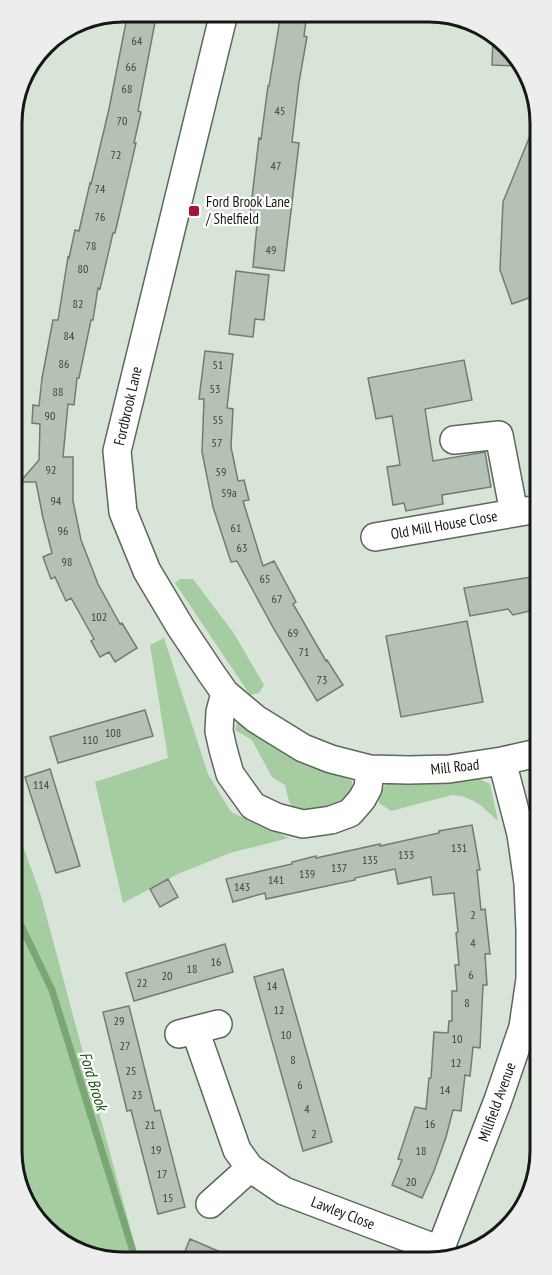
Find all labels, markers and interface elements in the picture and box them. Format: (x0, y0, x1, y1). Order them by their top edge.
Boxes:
house number: 64 (132, 33, 143, 48)
house number: 66 (126, 59, 136, 74)
house number: 68 (122, 81, 132, 96)
house number: 45 (275, 103, 285, 118)
house number: 70 (117, 113, 127, 128)
house number: 72 (111, 147, 121, 162)
house number: 47 (271, 158, 281, 173)
house number: 74 (95, 181, 106, 196)
place label: Ford Brook Lane / Shelfield (205, 192, 290, 228)
marker: Ford Brook Lane / Shelfield (187, 204, 201, 218)
house number: 76 (95, 209, 105, 224)
house number: 78 (86, 238, 96, 253)
house number: 49 (266, 242, 276, 257)
house number: 80 (78, 261, 88, 276)
house number: 82 (73, 296, 83, 311)
house number: 84 (64, 328, 75, 343)
house number: 86 (59, 356, 69, 371)
house number: 51 (213, 357, 223, 372)
street label: Fordbrook Lane (109, 365, 146, 447)
house number: 53 (210, 381, 220, 396)
house number: 88 (53, 384, 63, 399)
house number: 90 (45, 408, 55, 423)
house number: 55 (213, 412, 223, 427)
house number: 57 (212, 435, 222, 450)
house number: 92 (46, 462, 56, 477)
house number: 59 (216, 464, 226, 479)
house number: 59a (221, 485, 237, 500)
house number: 94 (51, 493, 62, 508)
street label: Old Mill House Close (389, 506, 499, 543)
house number: 61 (231, 520, 241, 535)
house number: 96 (58, 523, 68, 538)
house number: 63 (237, 540, 247, 555)
house number: 98 (62, 554, 72, 569)
house number: 65 (260, 571, 270, 586)
house number: 67 (272, 591, 282, 606)
house number: 102 (91, 609, 107, 624)
house number: 69 (288, 625, 298, 640)
house number: 71 (299, 644, 309, 659)
house number: 73 (317, 672, 327, 687)
house number: 108 (105, 725, 121, 740)
house number: 110 (82, 732, 98, 747)
street label: Mill Road (430, 755, 480, 778)
house number: 114 (33, 777, 50, 792)
house number: 131 (451, 840, 467, 855)
house number: 133 (398, 847, 414, 862)
house number: 135 (362, 852, 378, 867)
house number: 137 (331, 860, 347, 875)
house number: 139 (299, 866, 315, 881)
house number: 141 (268, 872, 284, 887)
house number: 143 (234, 879, 250, 894)
house number: 2 (470, 907, 476, 922)
house number: 4 (470, 935, 476, 950)
house number: 16 (211, 954, 221, 969)
house number: 18 (187, 961, 197, 976)
house number: 6 (468, 967, 474, 982)
house number: 20 (162, 968, 172, 983)
house number: 22 (137, 975, 147, 990)
house number: 14 (267, 978, 278, 993)
house number: 8 (464, 995, 470, 1010)
house number: 12 (274, 1002, 284, 1017)
house number: 29 (114, 1013, 124, 1028)
house number: 10 (281, 1027, 291, 1042)
house number: 10 (452, 1031, 462, 1046)
house number: 27 (120, 1038, 130, 1053)
water label: Ford Brook (76, 1049, 113, 1114)
house number: 8 (290, 1052, 296, 1067)
house number: 12 (451, 1055, 461, 1070)
street label: Millfield Avenue (473, 1059, 520, 1144)
house number: 25 (126, 1063, 136, 1078)
house number: 6 (297, 1077, 303, 1092)
house number: 14 (440, 1082, 451, 1097)
house number: 23 (132, 1087, 142, 1102)
house number: 4 (304, 1101, 310, 1116)
house number: 16 (425, 1116, 435, 1131)
house number: 21 (145, 1117, 155, 1132)
house number: 2 (311, 1126, 317, 1141)
house number: 19 (151, 1142, 161, 1157)
house number: 18 (416, 1143, 426, 1158)
house number: 17 (157, 1166, 167, 1181)
house number: 20 (406, 1174, 416, 1189)
house number: 15 (163, 1190, 173, 1205)
street label: Lawley Close (309, 1192, 378, 1233)

